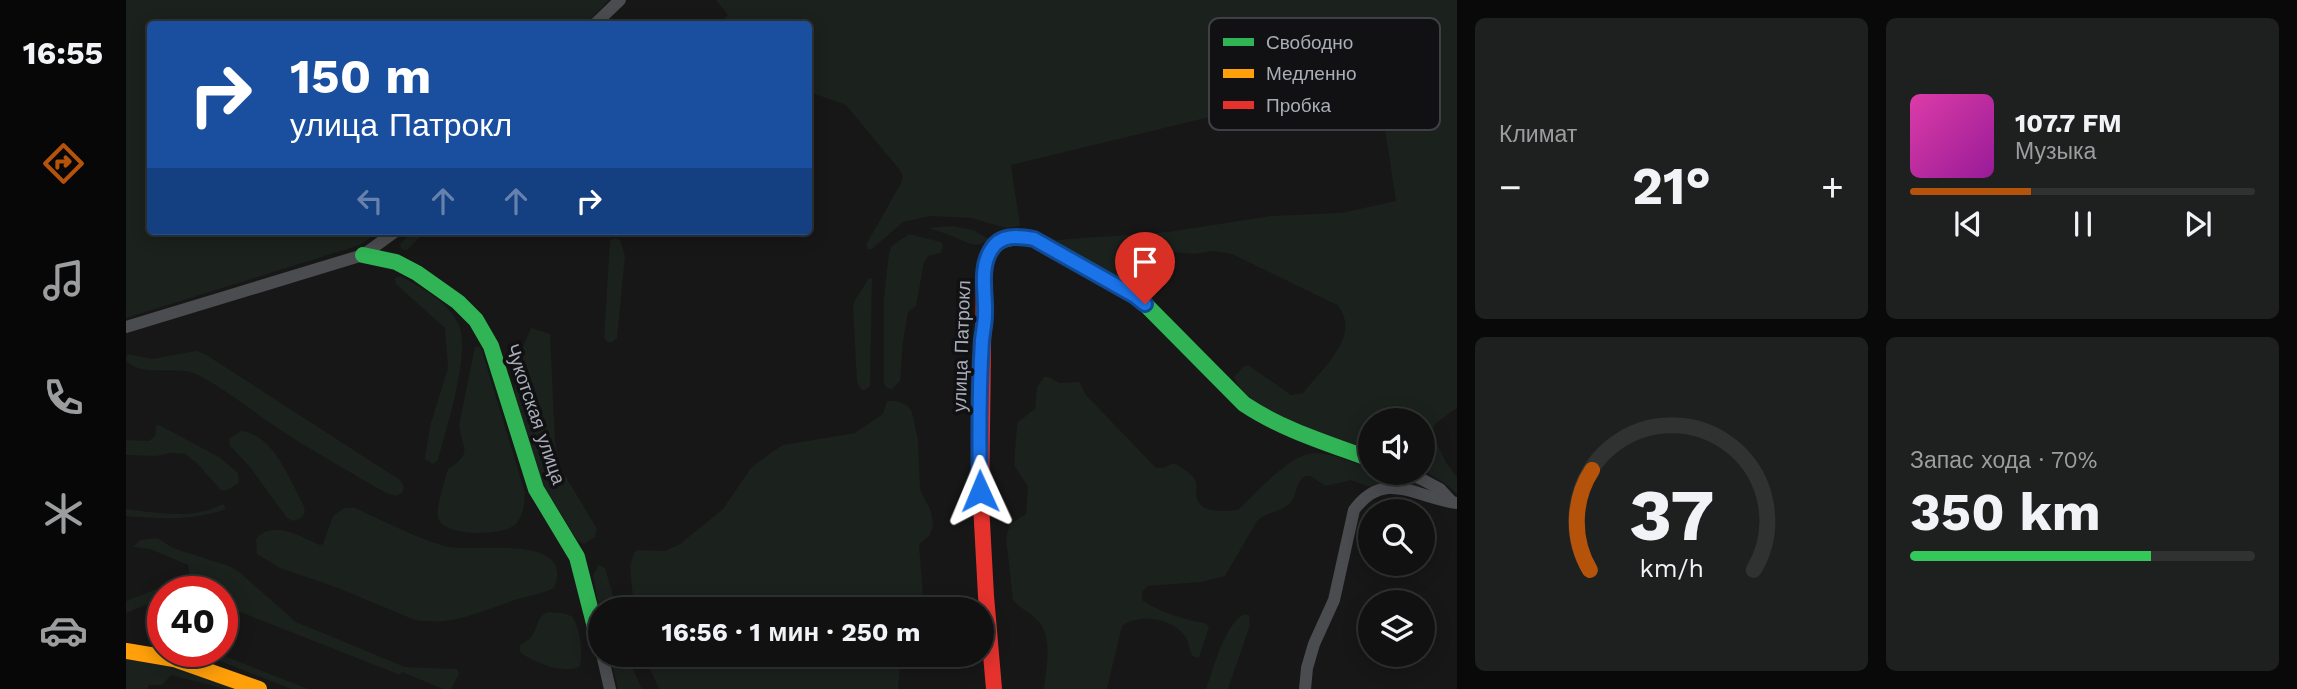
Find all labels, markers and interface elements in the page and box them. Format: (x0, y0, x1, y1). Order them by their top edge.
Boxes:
legend (1209, 18, 1440, 130)
text: Свободно (1266, 31, 1353, 54)
text: 16:55 (23, 34, 103, 72)
text: 150 m (290, 47, 431, 105)
icon: right (175, 49, 266, 140)
text: Медленно (1266, 62, 1356, 85)
text: Пробка (1266, 94, 1331, 117)
text: улица Патрокл (290, 106, 512, 144)
text: 107.7 FM (2015, 108, 2122, 138)
text: Климат (1499, 121, 1577, 148)
text: Музыка (2015, 138, 2096, 165)
icon: directions (39, 139, 88, 188)
text: 21° (1632, 156, 1711, 217)
text: − (1499, 165, 1522, 209)
text: + (1821, 165, 1844, 209)
icon: left (351, 182, 389, 220)
icon: ahead (424, 182, 462, 220)
icon: ahead (497, 182, 535, 220)
icon: right (570, 182, 608, 220)
icon: previous (1949, 205, 1987, 243)
icon: pause (2064, 205, 2102, 243)
icon: next (2179, 205, 2217, 243)
pin (1115, 232, 1175, 304)
icon: arrive (1126, 243, 1164, 281)
icon: music (39, 256, 88, 305)
street label: улица Патрокл (948, 280, 975, 412)
street label: Чукотская улица (501, 341, 570, 488)
icon: phone (39, 373, 88, 422)
map controls (1358, 408, 1435, 667)
button: sound (1358, 408, 1435, 485)
text: Запас хода · 70% (1910, 447, 2097, 474)
position arrow (943, 454, 1017, 528)
text: 37 (1629, 472, 1714, 558)
text: 350 km (1910, 482, 2101, 543)
icon: climate (39, 489, 88, 538)
button: search (1358, 499, 1435, 576)
text: km/h (1639, 554, 1704, 583)
speed limit sign: 40 (147, 576, 238, 667)
button: layers (1358, 590, 1435, 667)
icon: car (39, 606, 88, 655)
text: 16:56 · 1 мин · 250 m (662, 617, 920, 647)

